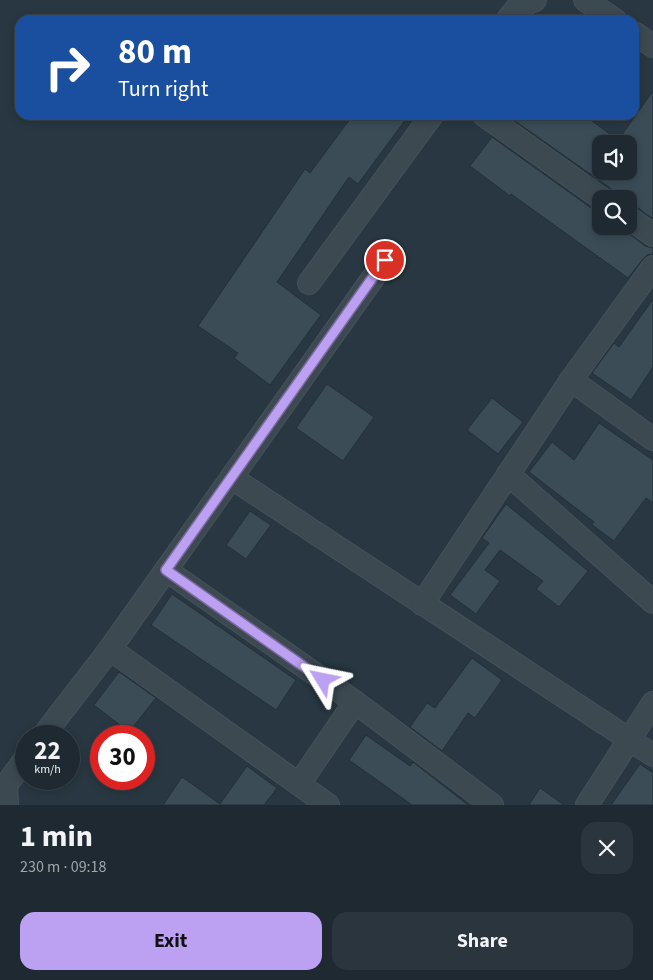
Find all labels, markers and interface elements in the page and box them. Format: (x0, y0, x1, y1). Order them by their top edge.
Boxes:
text: 80 m (118, 27, 192, 77)
icon: right (35, 35, 100, 100)
text: Turn right (118, 73, 208, 105)
map controls (592, 135, 637, 235)
button: sound (592, 135, 637, 180)
button: search (592, 190, 637, 235)
pin (364, 239, 406, 281)
icon: arrive (371, 246, 399, 274)
position arrow (296, 653, 348, 705)
speed limit sign: 30 (90, 725, 155, 790)
text: 22 (34, 733, 61, 769)
text: km/h (34, 761, 61, 778)
text: 1 min (20, 815, 93, 858)
button: close (581, 822, 633, 874)
text: 230 m · 09:18 (20, 856, 107, 878)
button: Exit (20, 912, 322, 970)
button: Share (332, 912, 633, 970)

